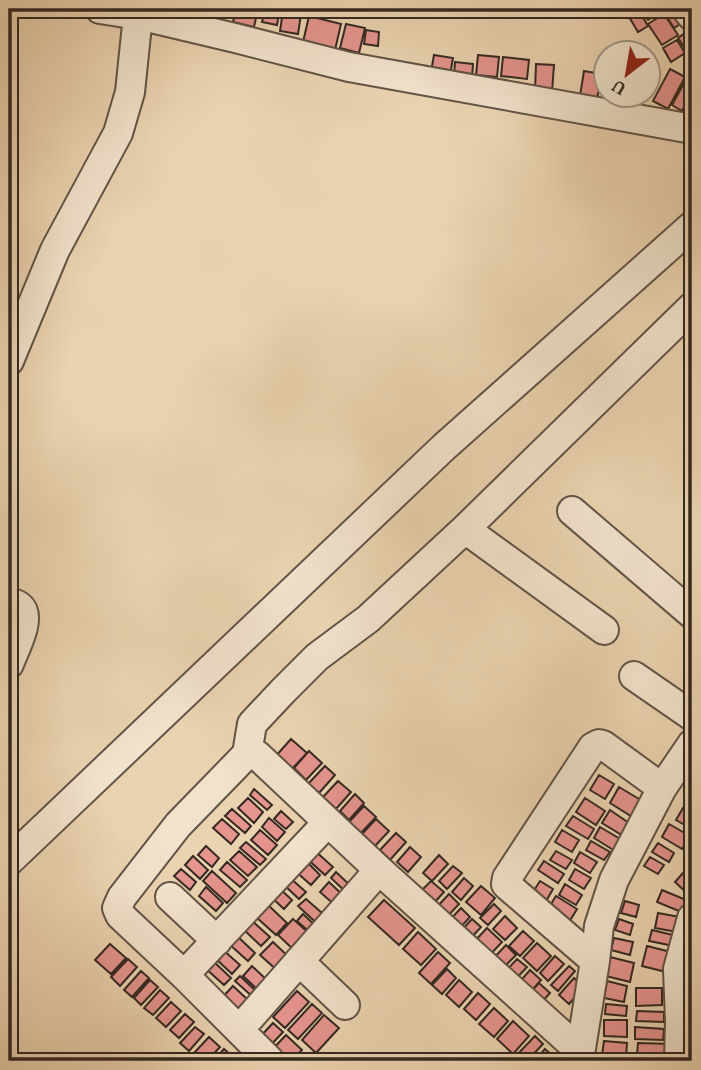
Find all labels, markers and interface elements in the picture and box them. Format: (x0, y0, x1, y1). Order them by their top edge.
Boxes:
north arrow (592, 38, 662, 108)
text: U (605, 73, 631, 104)

